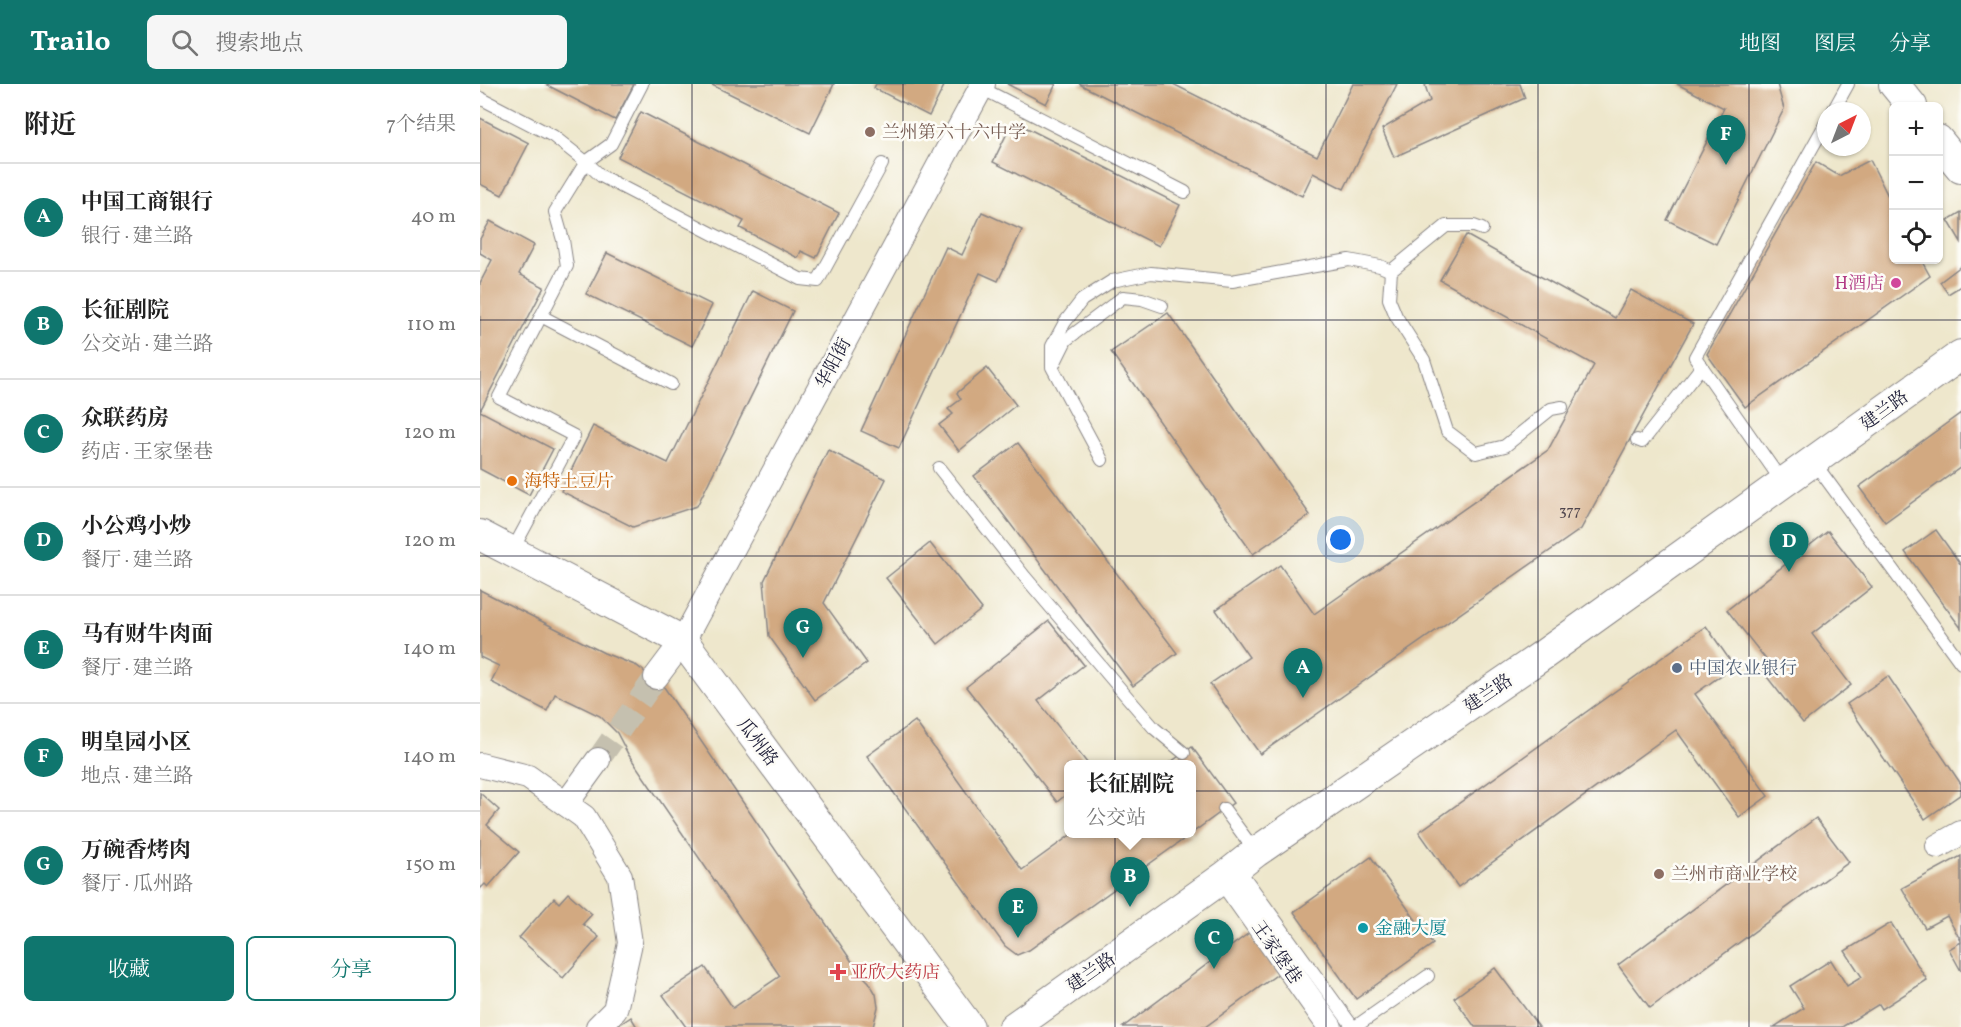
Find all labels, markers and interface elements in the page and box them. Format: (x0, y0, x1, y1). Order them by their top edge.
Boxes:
search box (147, 15, 567, 69)
text: Trailo (30, 23, 111, 62)
icon: search (168, 26, 201, 59)
text: 搜索地点 (216, 29, 304, 60)
text: 地图 (1739, 30, 1781, 59)
text: 图层 (1814, 30, 1856, 59)
text: 分享 (1889, 30, 1931, 59)
north arrow (1817, 102, 1871, 156)
map controls (1889, 102, 1943, 264)
button: + (1889, 102, 1943, 156)
text: 附近 (24, 108, 76, 144)
text: 7个结果 (386, 111, 456, 139)
pin: F (1706, 116, 1746, 165)
place label: 兰州第六十六中学 (882, 121, 1026, 146)
marker: 兰州第六十六中学 (863, 125, 877, 139)
button: − (1889, 156, 1943, 210)
text: 中国工商银行 (81, 188, 213, 219)
text: A (36, 203, 51, 231)
text: 40 m (411, 203, 456, 231)
button: locate (1889, 210, 1943, 264)
text: 银行 · 建兰路 (81, 223, 193, 251)
place label: H酒店 (1834, 272, 1884, 297)
marker: H酒店 (1889, 276, 1903, 290)
text: 长征剧院 (81, 296, 169, 327)
text: B (37, 311, 50, 339)
text: 110 m (407, 311, 456, 339)
text: 公交站 · 建兰路 (81, 331, 213, 359)
street label: 华阳街 (811, 334, 858, 393)
street label: 建兰路 (1856, 385, 1914, 437)
text: 众联药房 (81, 404, 169, 435)
text: C (37, 419, 50, 447)
text: 120 m (404, 419, 456, 447)
text: 药店 · 王家堡巷 (81, 439, 213, 467)
place label: 海特土豆片 (524, 470, 614, 495)
marker: 海特土豆片 (505, 474, 519, 488)
house number: 377 (1559, 501, 1581, 522)
text: 小公鸡小炒 (81, 512, 191, 543)
pin: D (1770, 522, 1808, 572)
your location (1326, 525, 1355, 554)
text: D (36, 527, 51, 555)
text: 120 m (404, 527, 456, 555)
text: 餐厅 · 建兰路 (81, 547, 193, 575)
pin: G (784, 608, 822, 658)
text: 马有财牛肉面 (81, 620, 213, 651)
text: E (37, 635, 50, 663)
text: 140 m (403, 635, 456, 663)
pin: A (1284, 648, 1322, 698)
text: 餐厅 · 建兰路 (81, 655, 193, 683)
place label: 中国农业银行 (1689, 657, 1797, 682)
marker: 中国农业银行 (1670, 661, 1684, 675)
street label: 建兰路 (1459, 669, 1518, 720)
street label: 瓜州路 (731, 714, 783, 772)
text: 明皇园小区 (81, 728, 191, 759)
text: F (38, 743, 49, 771)
text: 140 m (403, 743, 456, 771)
popup (1064, 760, 1196, 838)
text: 地点 · 建兰路 (81, 763, 193, 791)
text: 长征剧院 (1086, 770, 1174, 801)
text: 公交站 (1086, 805, 1146, 833)
text: 万碗香烤肉 (81, 836, 191, 867)
text: G (36, 851, 51, 879)
text: 150 m (405, 851, 456, 879)
pin: B (1110, 858, 1150, 907)
place label: 兰州市商业学校 (1671, 863, 1797, 888)
marker: 兰州市商业学校 (1652, 867, 1666, 881)
text: 餐厅 · 瓜州路 (81, 871, 193, 899)
pin: E (998, 888, 1038, 938)
street label: 王家堡巷 (1245, 916, 1307, 990)
place label: 金融大厦 (1375, 917, 1447, 942)
pin: C (1194, 920, 1234, 969)
marker: 金融大厦 (1356, 921, 1370, 935)
button: 收藏 (24, 936, 234, 1001)
button: 分享 (246, 936, 456, 1001)
street label: 建兰路 (1063, 948, 1121, 999)
place label: 亚欣大药店 (850, 961, 940, 986)
marker: 亚欣大药店 (831, 965, 845, 979)

